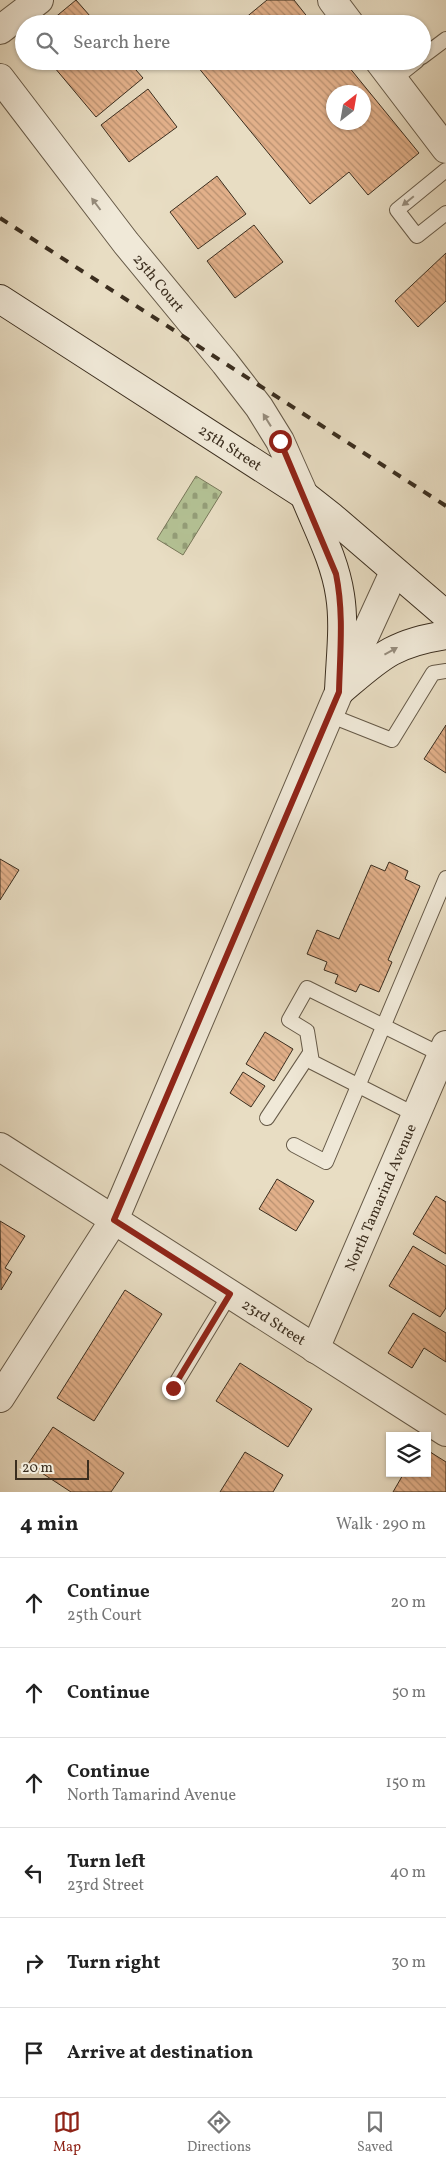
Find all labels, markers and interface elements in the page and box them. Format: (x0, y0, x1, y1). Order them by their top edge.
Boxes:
search box (15, 15, 431, 70)
icon: search (33, 29, 61, 57)
text: Search here (73, 30, 170, 56)
north arrow (326, 85, 371, 130)
one-way arrow (402, 195, 415, 206)
one-way arrow (91, 197, 101, 211)
street label: 25th Court (127, 250, 188, 317)
one-way arrow (263, 414, 272, 427)
street label: 25th Street (194, 420, 265, 477)
route start (269, 430, 292, 453)
one-way arrow (383, 647, 398, 655)
street label: North Tamarind Avenue (341, 1121, 423, 1275)
street label: 23rd Street (237, 1295, 309, 1352)
route end (162, 1377, 185, 1400)
map controls (386, 1432, 431, 1477)
button: layers (386, 1432, 431, 1477)
scale bar (15, 1457, 89, 1480)
text: 20 m (22, 1459, 53, 1478)
text: 4 min (20, 1510, 79, 1539)
text: Walk · 290 m (336, 1514, 426, 1536)
text: Continue (67, 1579, 150, 1605)
icon: ahead (20, 1589, 48, 1617)
text: 20 m (391, 1592, 426, 1614)
text: 25th Court (67, 1605, 142, 1627)
icon: ahead (20, 1679, 48, 1707)
text: Continue (67, 1680, 150, 1706)
text: 50 m (392, 1682, 426, 1704)
text: Continue (67, 1759, 150, 1785)
icon: ahead (20, 1769, 48, 1797)
text: 150 m (385, 1772, 426, 1794)
text: North Tamarind Avenue (67, 1785, 236, 1807)
text: Turn left (67, 1849, 146, 1875)
icon: left (20, 1859, 48, 1887)
text: 40 m (390, 1862, 426, 1884)
text: 23rd Street (67, 1875, 144, 1897)
icon: right (20, 1949, 48, 1977)
text: Turn right (67, 1950, 160, 1976)
text: 30 m (391, 1952, 426, 1974)
icon: arrive (20, 2039, 48, 2067)
text: Arrive at destination (67, 2040, 253, 2066)
tab: Map (53, 2108, 81, 2157)
tab: Directions (187, 2108, 251, 2157)
tab: Saved (357, 2108, 393, 2157)

